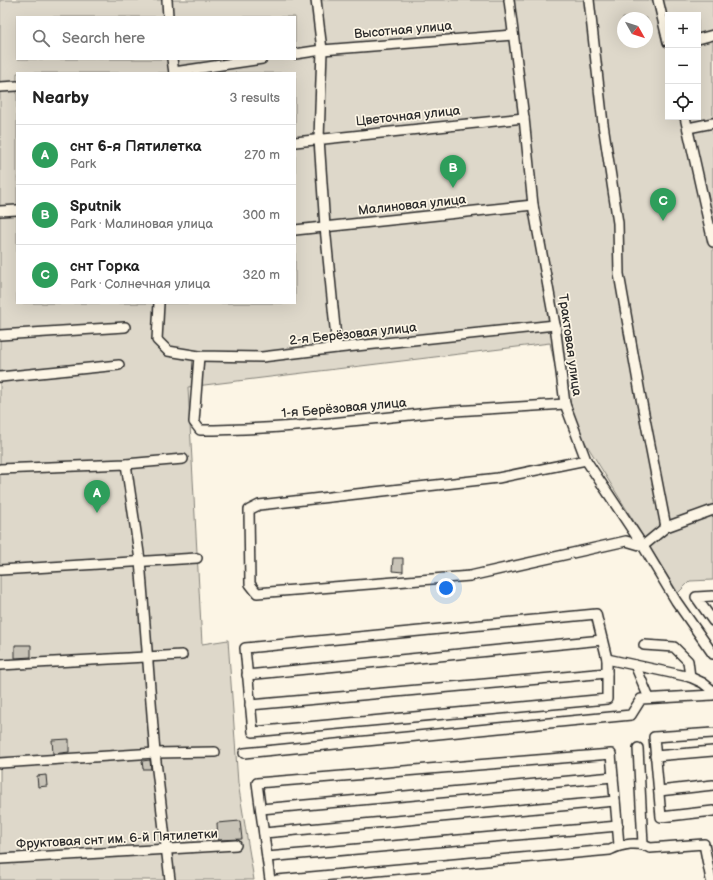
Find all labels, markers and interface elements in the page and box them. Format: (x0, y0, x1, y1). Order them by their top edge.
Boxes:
north arrow (617, 12, 653, 48)
map controls (665, 12, 701, 120)
button: + (665, 12, 701, 48)
search box (16, 16, 296, 60)
street label: Высотная улица (353, 18, 453, 42)
icon: search (30, 27, 52, 49)
text: Search here (62, 29, 145, 48)
button: − (665, 48, 701, 84)
button: locate (665, 84, 701, 120)
text: Nearby (32, 88, 89, 108)
text: 3 results (229, 90, 280, 106)
street label: Цветочная улица (355, 103, 461, 129)
text: снт 6-я Пятилетка (70, 137, 201, 156)
text: A (41, 147, 49, 163)
text: 270 m (244, 147, 280, 163)
pin: B (440, 155, 466, 188)
text: Park (70, 156, 96, 172)
pin: C (650, 188, 676, 221)
street label: Малиновая улица (357, 191, 467, 219)
text: Sputnik (70, 197, 121, 216)
text: B (40, 207, 50, 223)
text: 300 m (242, 207, 280, 223)
text: Park · Малиновая улица (70, 216, 213, 232)
text: снт Горка (70, 257, 140, 276)
text: C (40, 267, 50, 283)
text: 320 m (242, 267, 280, 283)
text: Park · Солнечная улица (70, 276, 210, 292)
street label: Трактовая улица (555, 293, 585, 398)
street label: 2-я Берёзовая улица (288, 319, 418, 349)
street label: 1-я Берёзовая улица (281, 395, 408, 421)
pin: A (84, 480, 110, 513)
your location (436, 578, 456, 598)
street label: Фруктовая снт им. 6-й Пятилетки (16, 826, 218, 852)

